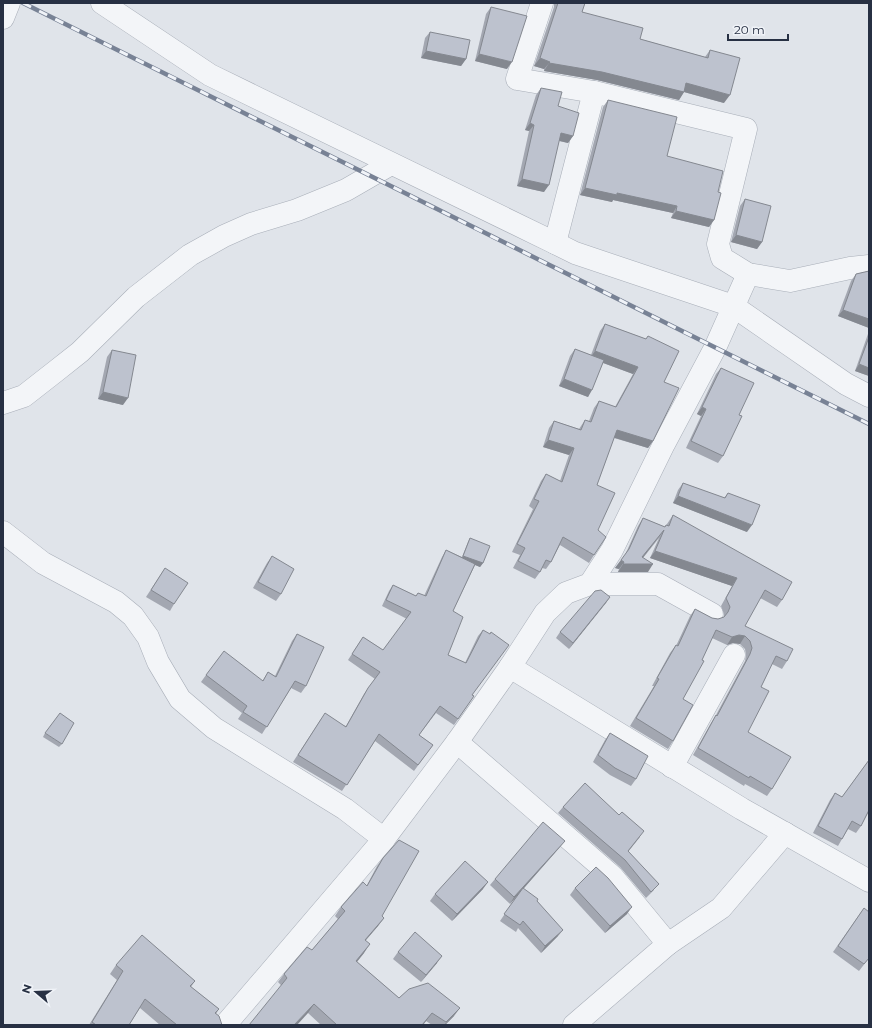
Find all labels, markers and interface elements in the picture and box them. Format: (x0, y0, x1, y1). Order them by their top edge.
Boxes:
scale bar (728, 16, 788, 42)
text: 20 m (734, 22, 765, 37)
north arrow (16, 972, 56, 1012)
text: N (18, 982, 35, 995)

